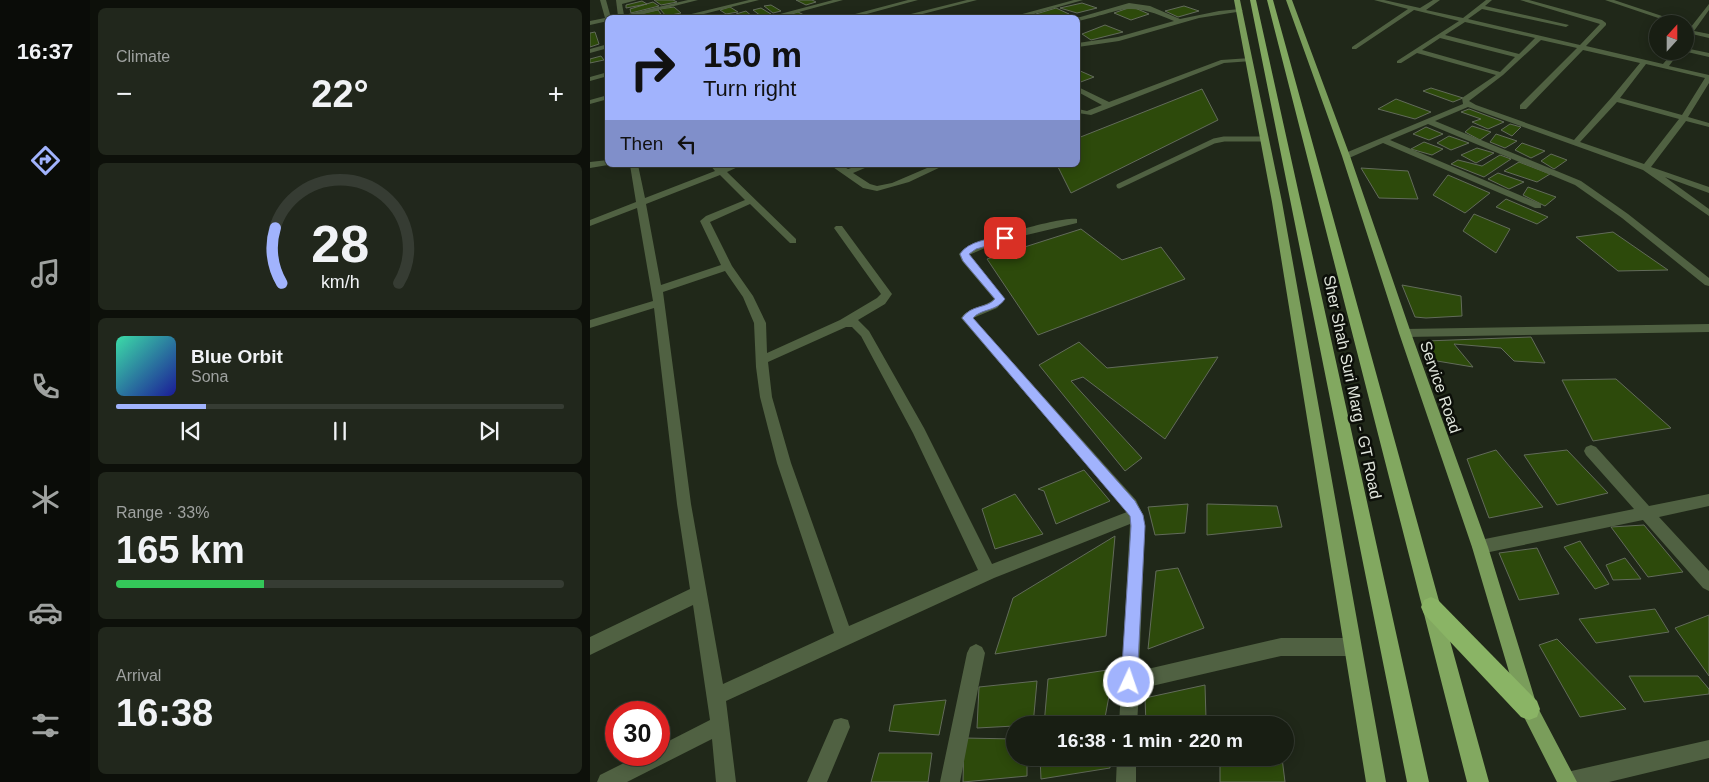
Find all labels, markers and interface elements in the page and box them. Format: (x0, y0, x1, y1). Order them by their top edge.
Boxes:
north arrow (1649, 15, 1694, 60)
map controls (1649, 15, 1694, 60)
icon: right (620, 35, 685, 100)
text: 150 m (703, 35, 802, 74)
text: 16:37 (17, 39, 73, 64)
text: Climate (116, 48, 170, 65)
text: 22° (311, 73, 369, 115)
text: Turn right (703, 76, 796, 101)
text: − (116, 78, 132, 109)
text: + (548, 78, 564, 109)
icon: left (673, 130, 701, 158)
text: Then (620, 133, 663, 154)
icon: directions (28, 143, 63, 178)
text: 28 (311, 215, 369, 273)
pin (984, 217, 1026, 259)
icon: arrive (991, 224, 1019, 252)
icon: music (28, 256, 63, 291)
text: km/h (321, 272, 359, 292)
street label: Sher Shah Suri Marg - GT Road (1320, 274, 1385, 501)
street label: Service Road (1417, 339, 1464, 435)
text: Blue Orbit (191, 346, 283, 367)
text: Sona (191, 368, 228, 385)
icon: phone (28, 369, 63, 404)
icon: previous (177, 417, 205, 445)
icon: pause (326, 417, 354, 445)
icon: next (475, 417, 503, 445)
icon: climate (28, 482, 63, 517)
text: Range · 33% (116, 504, 209, 521)
text: 165 km (116, 529, 245, 571)
icon: car (28, 595, 63, 630)
position arrow (1102, 655, 1154, 707)
text: Arrival (116, 667, 161, 684)
text: 16:38 (116, 692, 213, 734)
speed limit sign: 30 (605, 701, 670, 766)
icon: filters (28, 708, 63, 743)
text: 16:38 · 1 min · 220 m (1057, 730, 1243, 751)

